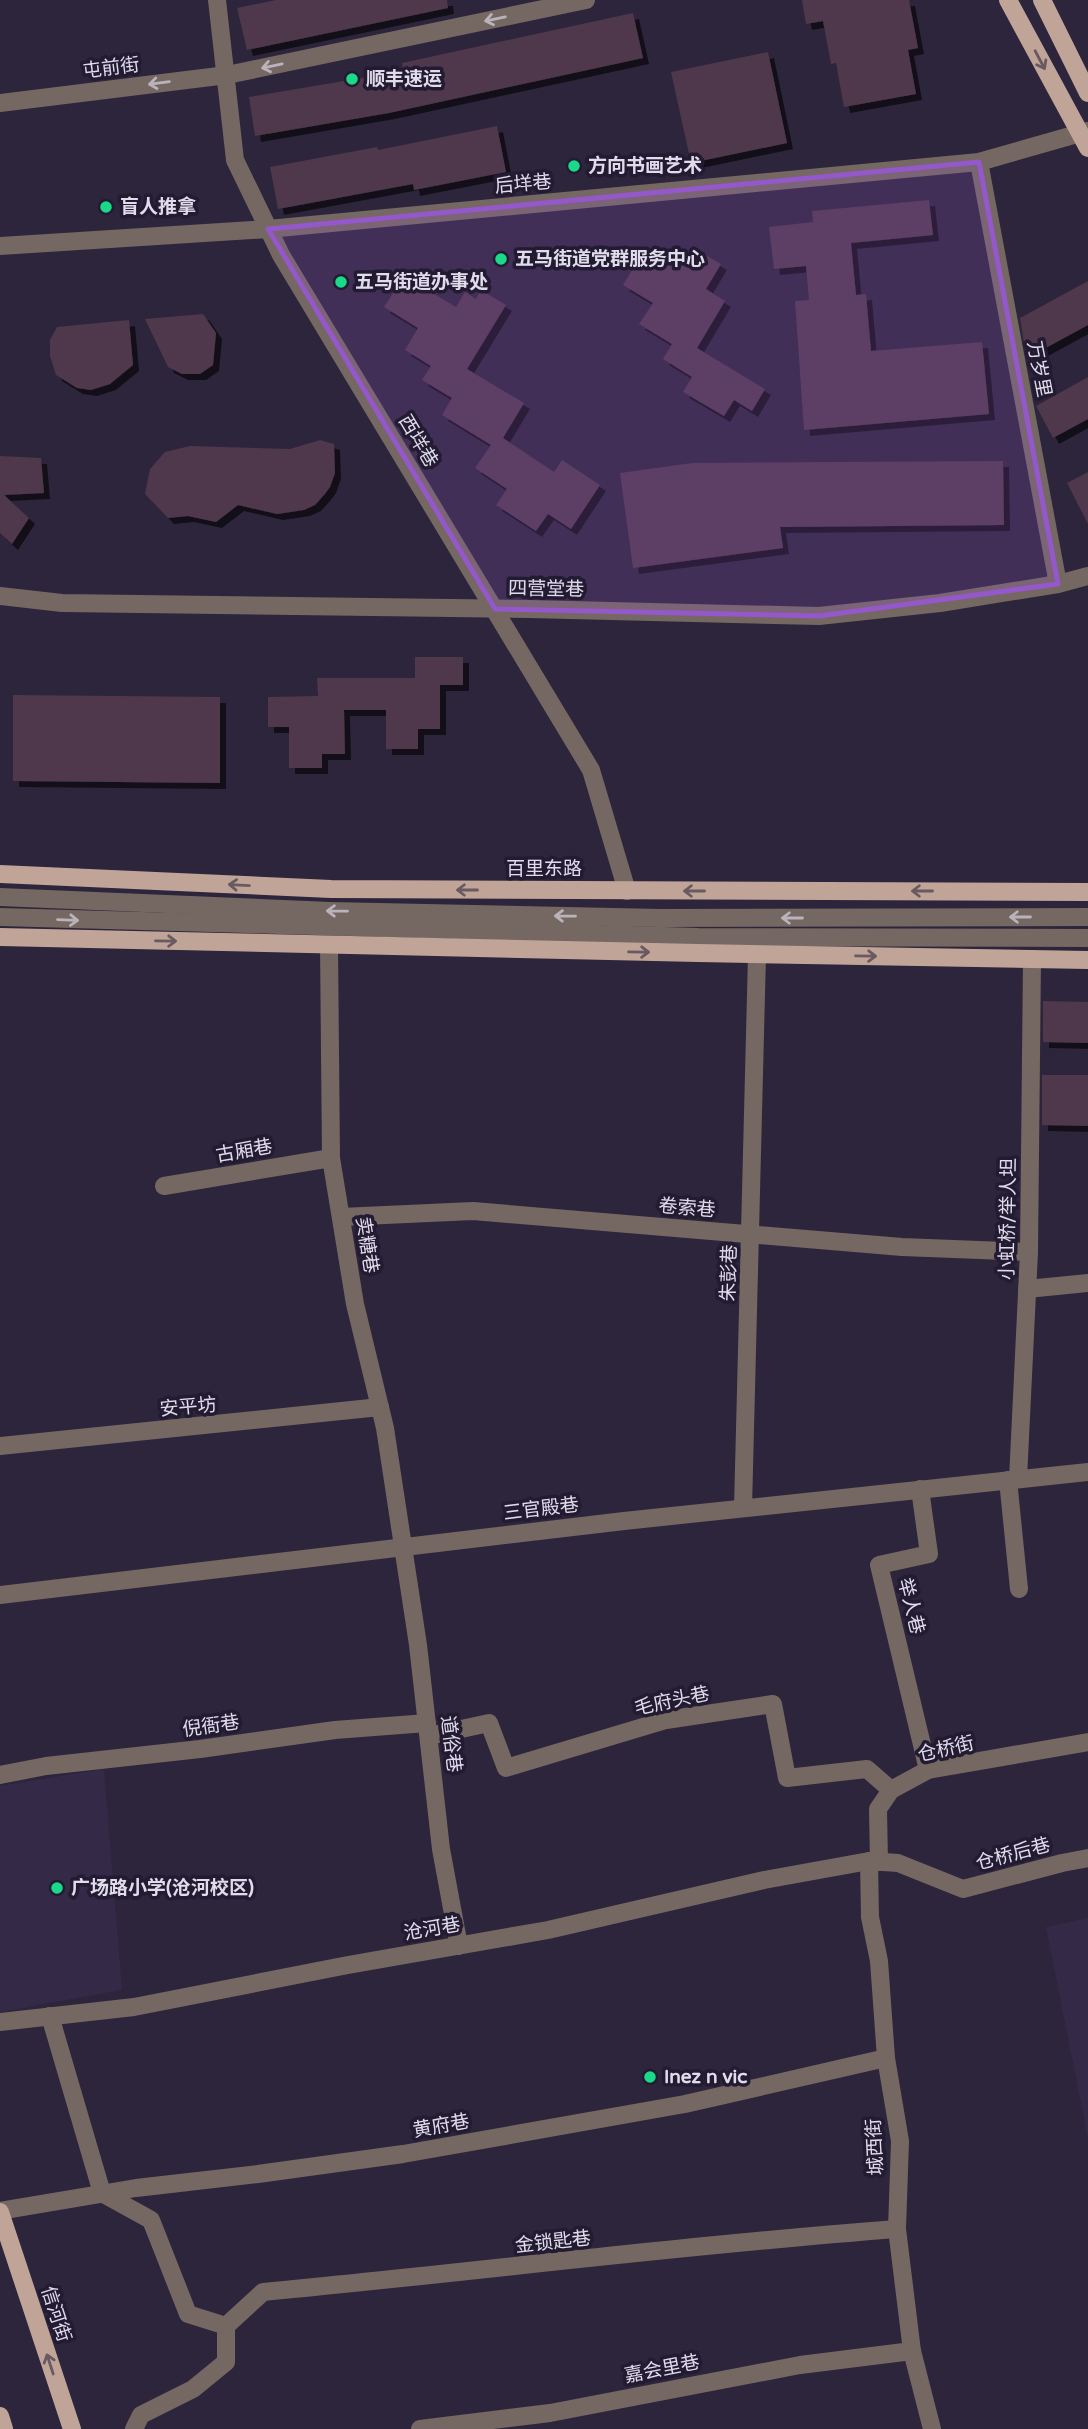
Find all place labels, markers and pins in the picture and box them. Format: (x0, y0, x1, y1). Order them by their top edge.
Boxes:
place label: 顺丰速运 (366, 68, 442, 90)
marker: 顺丰速运 (344, 71, 360, 87)
place label: 方向书画艺术 (588, 155, 702, 177)
marker: 方向书画艺术 (566, 158, 582, 174)
place label: 盲人推拿 (120, 196, 196, 218)
marker: 盲人推拿 (98, 199, 114, 215)
place label: 五马街道党群服务中心 (515, 248, 705, 270)
marker: 五马街道党群服务中心 (493, 251, 509, 267)
place label: 五马街道办事处 (355, 271, 488, 293)
marker: 五马街道办事处 (333, 274, 349, 290)
place label: 广场路小学(沧河校区) (71, 1877, 254, 1899)
marker: 广场路小学(沧河校区) (49, 1880, 65, 1896)
place label: Inez n vic (664, 2066, 747, 2088)
marker: Inez n vic (642, 2069, 658, 2085)

